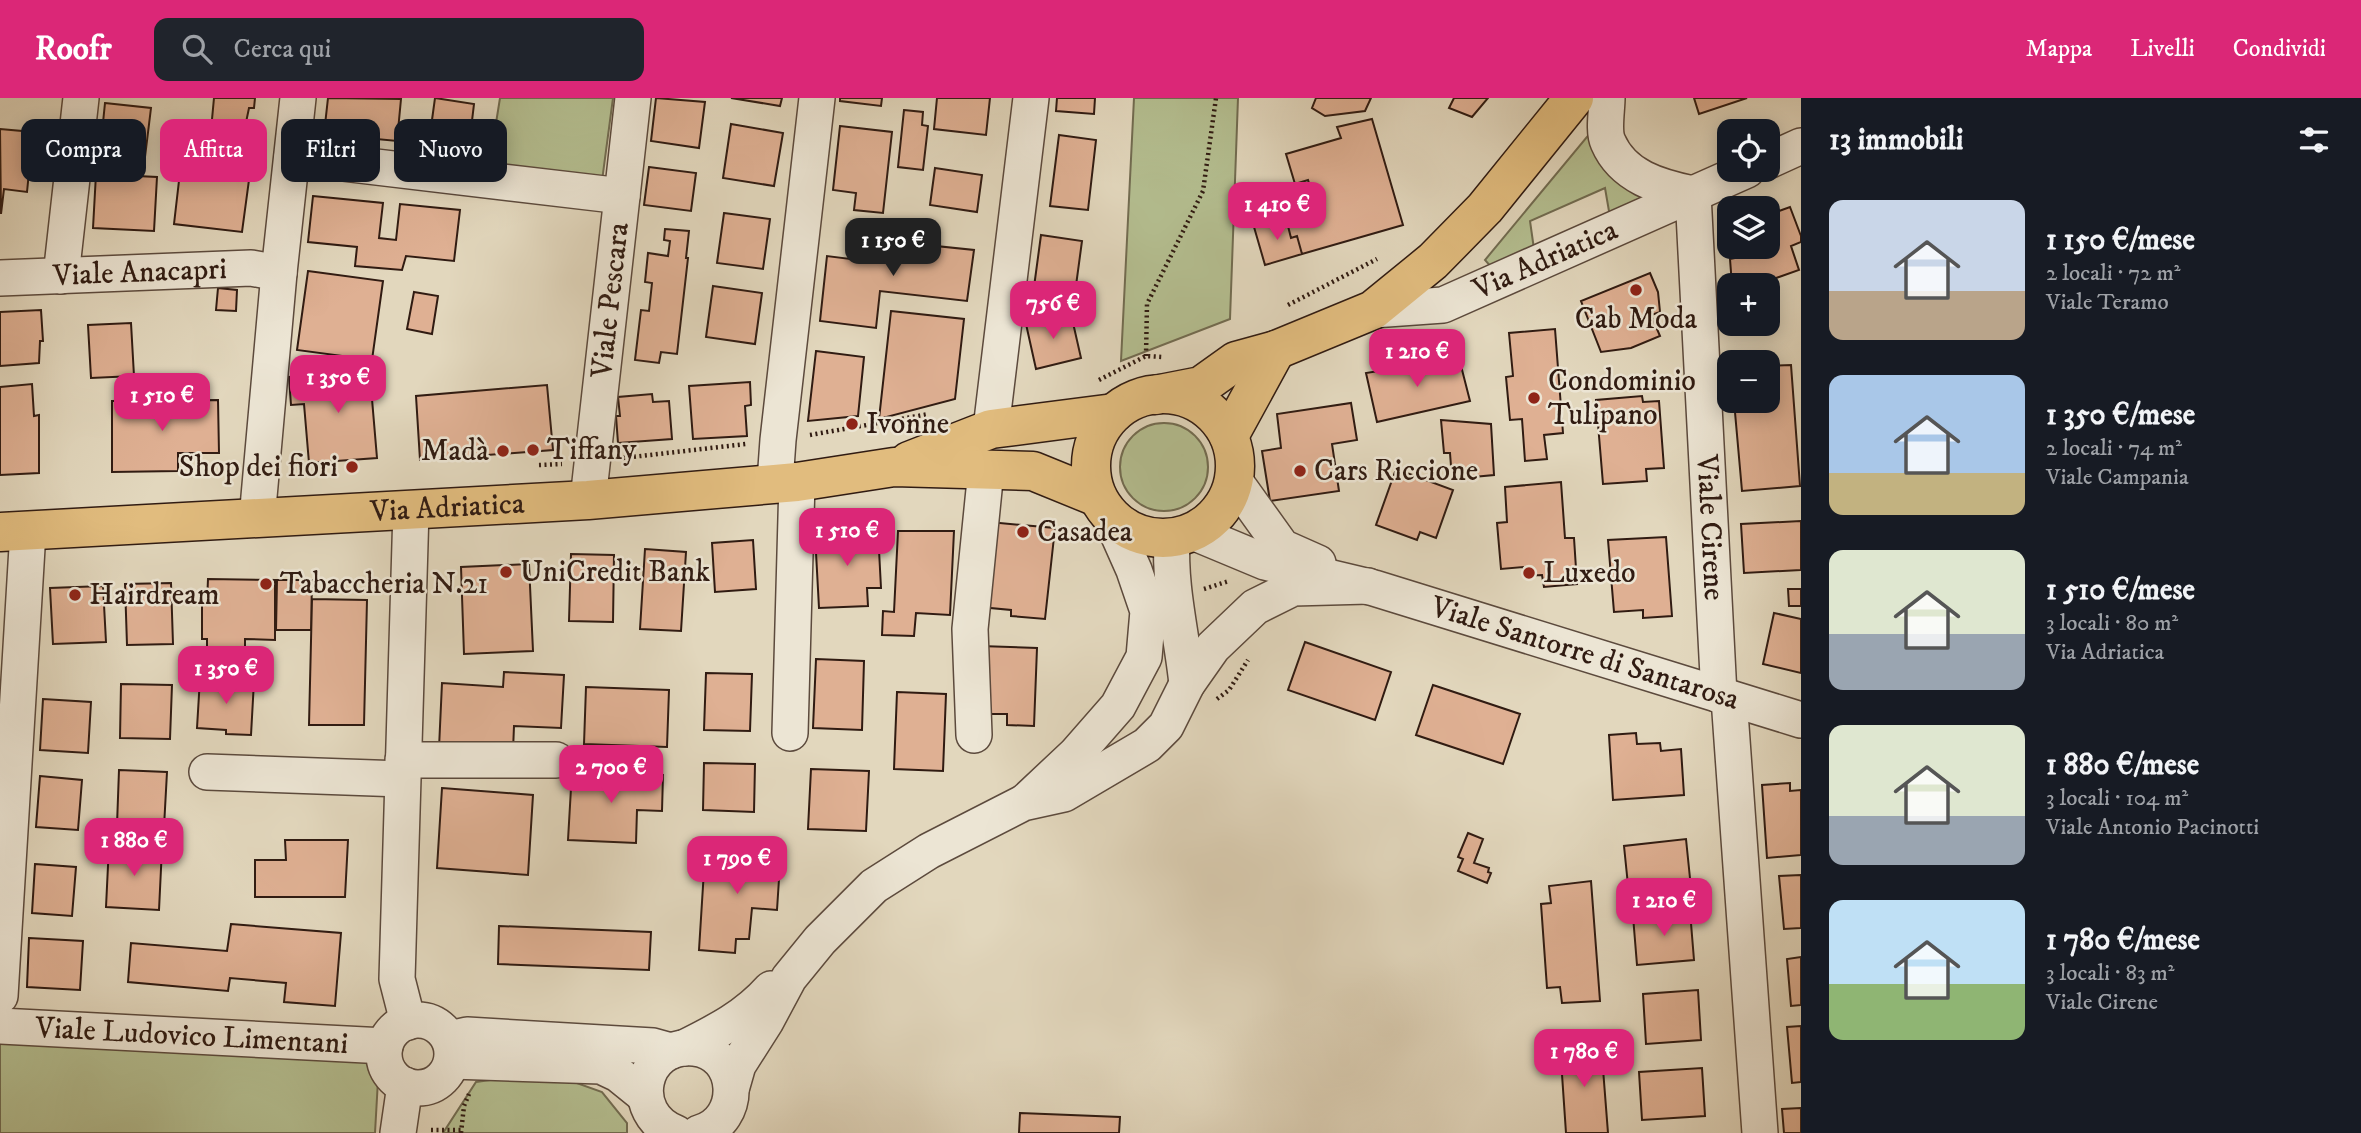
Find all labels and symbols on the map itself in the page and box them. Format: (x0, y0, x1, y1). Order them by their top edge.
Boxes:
pin: 1 410 € (1212, 183, 1342, 242)
street label: Via Adriatica (1466, 211, 1624, 308)
pin: 1 150 € (828, 218, 958, 278)
street label: Viale Pescara (583, 220, 637, 381)
street label: Viale Anacapri (51, 250, 228, 294)
pin: 756 € (1004, 282, 1102, 341)
marker: Cab Moda (1628, 282, 1644, 298)
place label: Cab Moda (1575, 301, 1697, 338)
pin: 1 210 € (1352, 330, 1482, 389)
pin: 1 350 € (273, 356, 403, 415)
place label: Condominio Tulipano (1548, 363, 1696, 434)
pin: 1 510 € (97, 374, 227, 433)
marker: Condominio Tulipano (1526, 390, 1542, 406)
place label: Ivonne (866, 406, 949, 443)
marker: Ivonne (844, 416, 860, 432)
place label: Tiffany (547, 432, 637, 469)
place label: Madà (421, 433, 489, 470)
marker: Tiffany (525, 442, 541, 458)
marker: Madà (495, 443, 511, 459)
place label: Shop dei fiori (179, 449, 338, 486)
place label: Cars Riccione (1314, 453, 1478, 490)
street label: Viale Cirene (1688, 453, 1733, 602)
marker: Shop dei fiori (344, 459, 360, 475)
marker: Cars Riccione (1292, 463, 1308, 479)
street label: Via Adriatica (368, 485, 526, 530)
pin: 1 510 € (782, 508, 912, 568)
place label: Casadea (1037, 514, 1133, 551)
marker: Casadea (1015, 524, 1031, 540)
place label: UniCredit Bank (520, 554, 710, 591)
place label: Luxedo (1543, 555, 1636, 592)
marker: UniCredit Bank (498, 564, 514, 580)
marker: Luxedo (1521, 565, 1537, 581)
place label: Tabaccheria N.21 (280, 566, 488, 603)
marker: Tabaccheria N.21 (258, 576, 274, 592)
place label: Hairdream (89, 577, 220, 614)
marker: Hairdream (67, 587, 83, 603)
street label: Viale Santorre di Santarosa (1426, 588, 1744, 718)
pin: 1 350 € (161, 646, 291, 706)
pin: 2 700 € (546, 746, 676, 805)
pin: 1 880 € (69, 818, 199, 878)
pin: 1 790 € (672, 836, 802, 896)
pin: 1 210 € (1599, 878, 1729, 938)
street label: Viale Ludovico Limentani (33, 1009, 349, 1063)
pin: 1 780 € (1519, 1030, 1649, 1089)

